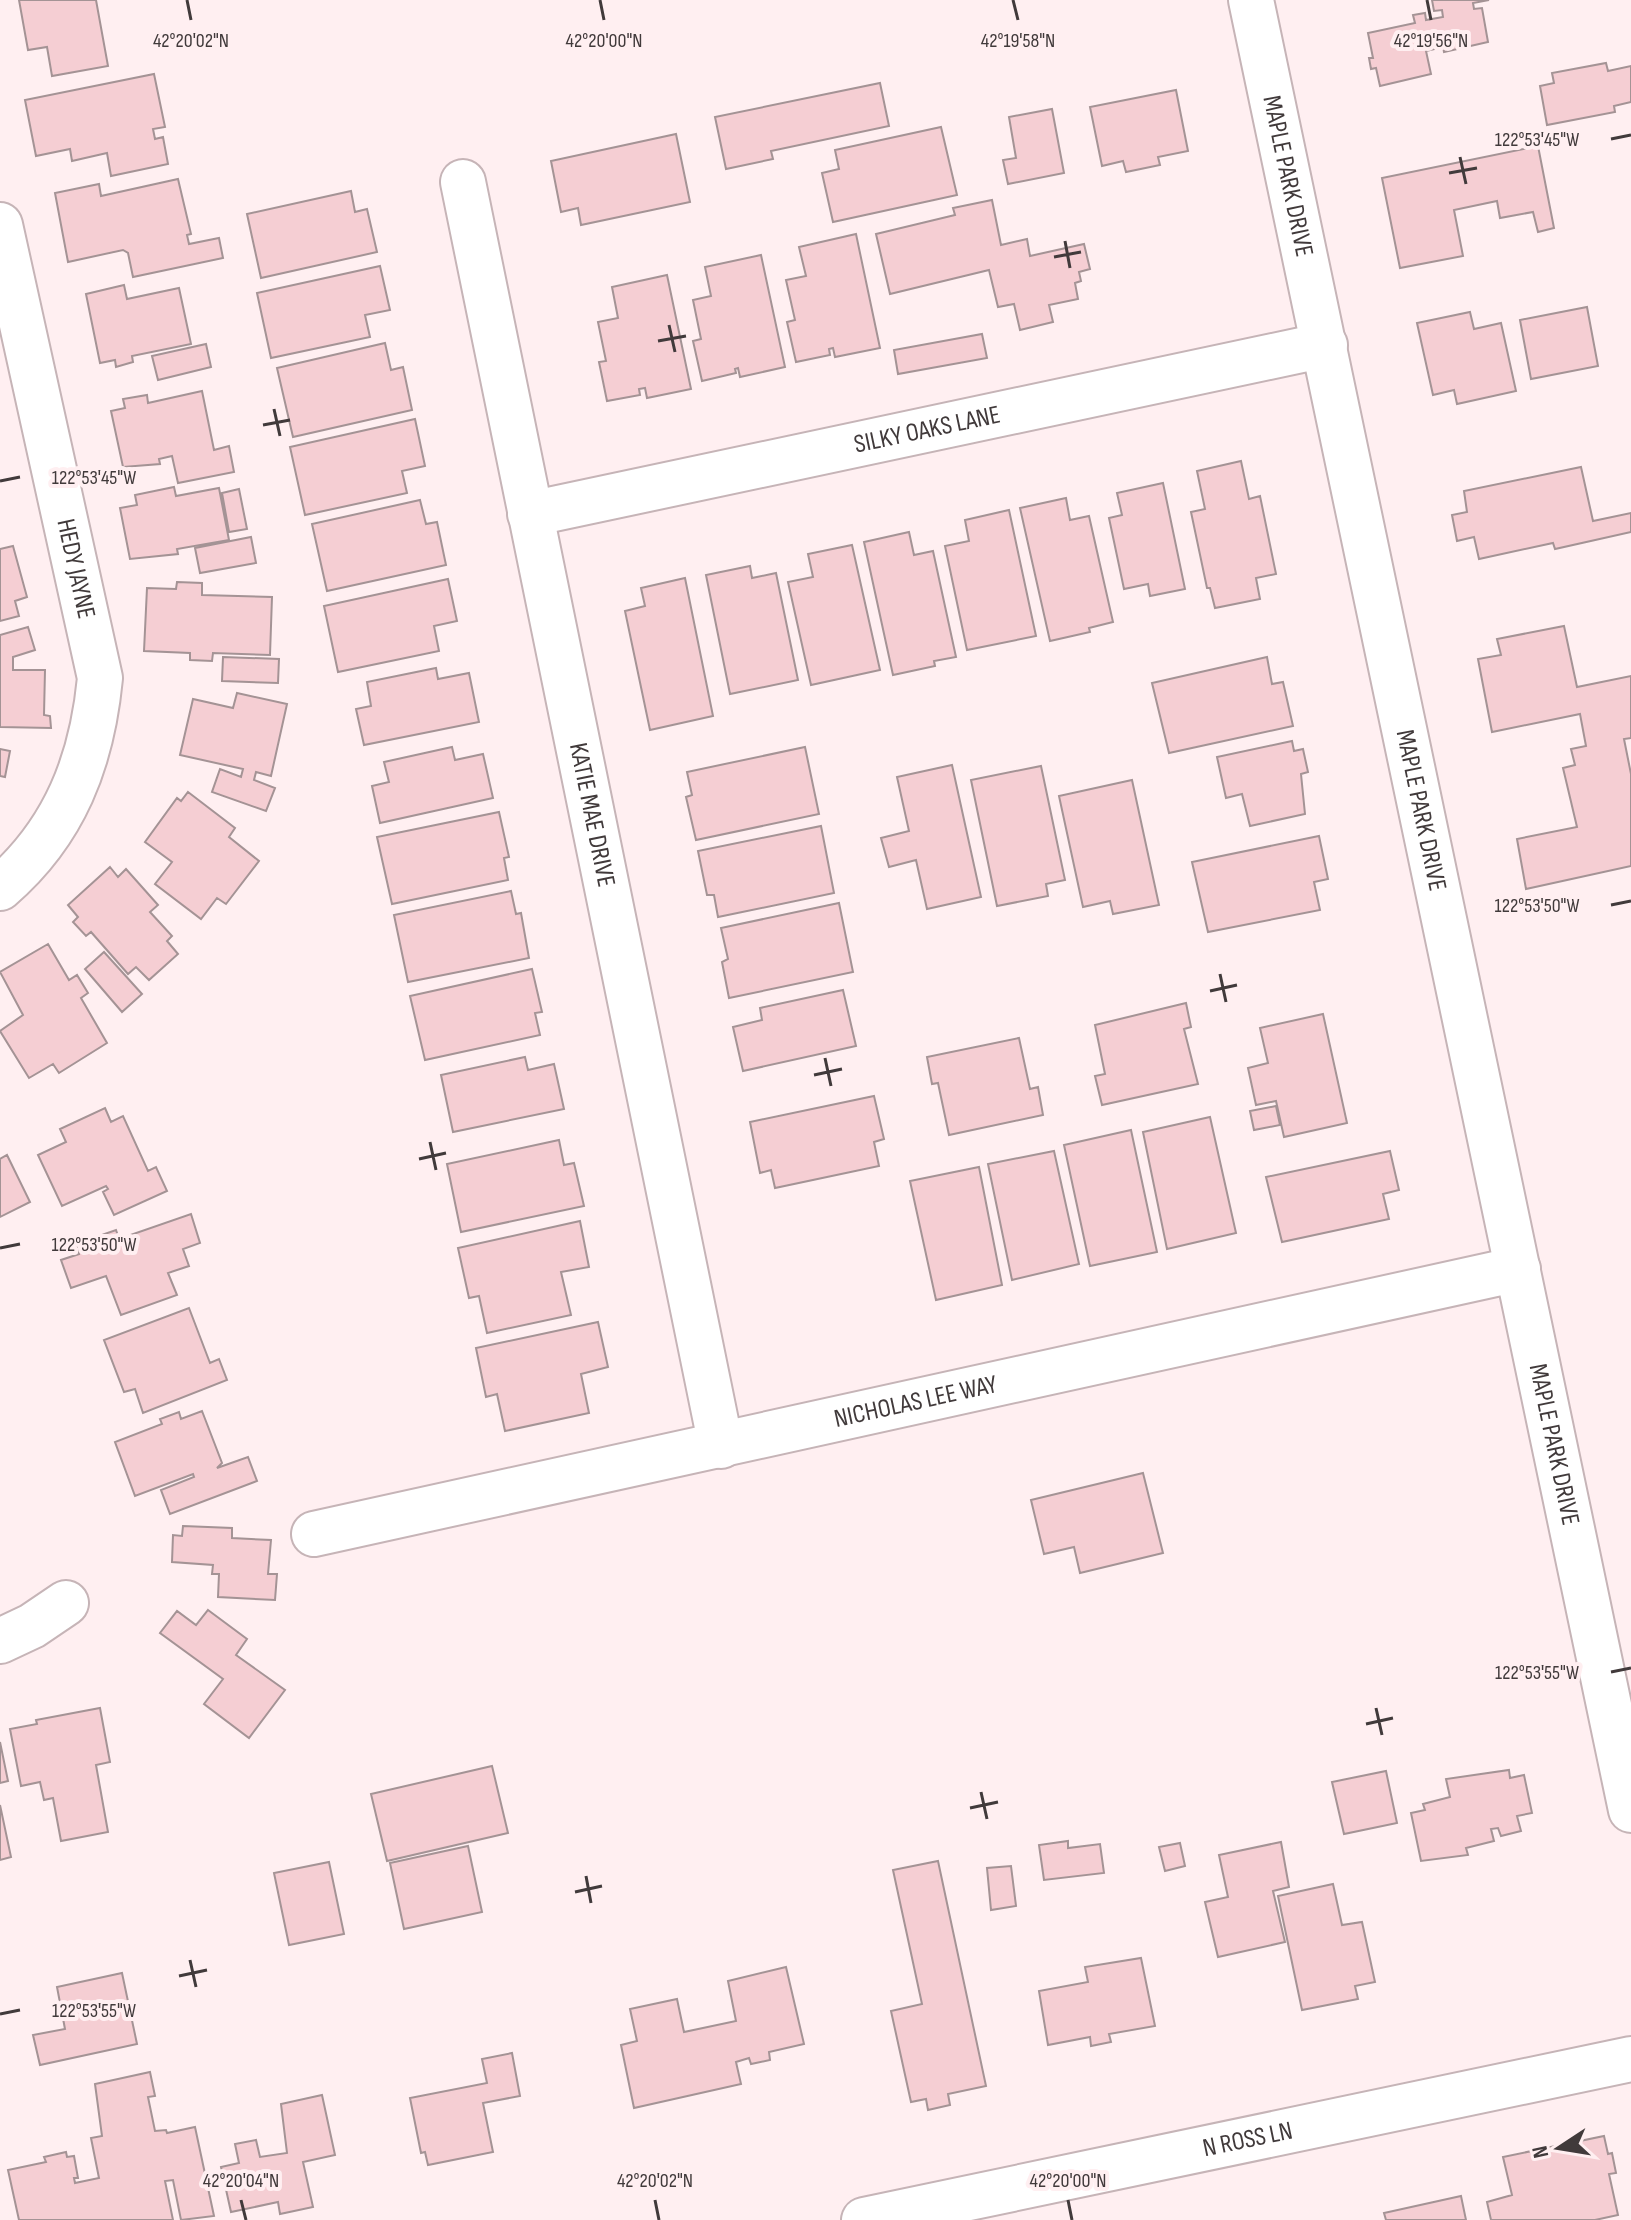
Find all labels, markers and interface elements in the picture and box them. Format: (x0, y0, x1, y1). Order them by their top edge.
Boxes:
text: 42°20'02"N (153, 29, 229, 53)
text: 42°20'00"N (566, 29, 642, 53)
text: 42°19'58"N (981, 29, 1055, 53)
text: 42°19'56"N (1394, 29, 1468, 53)
street label: MAPLE PARK DRIVE (1256, 93, 1320, 260)
text: 122°53'45"W (1495, 128, 1579, 152)
street label: SILKY OAKS LANE (851, 399, 1003, 460)
text: 122°53'45"W (52, 466, 136, 490)
street label: HEDY JAYNE (50, 516, 102, 622)
street label: MAPLE PARK DRIVE (1389, 727, 1453, 894)
street label: KATIE MAE DRIVE (562, 740, 622, 890)
text: 122°53'50"W (1495, 894, 1579, 918)
text: 122°53'50"W (52, 1233, 136, 1257)
street label: MAPLE PARK DRIVE (1522, 1361, 1586, 1528)
street label: NICHOLAS LEE WAY (831, 1369, 1000, 1435)
text: 122°53'55"W (1495, 1661, 1579, 1685)
text: 122°53'55"W (52, 1999, 136, 2023)
north arrow (1519, 2108, 1599, 2188)
street label: N ROSS LN (1200, 2115, 1295, 2164)
text: N (1526, 2143, 1555, 2160)
text: 42°20'04"N (203, 2169, 279, 2193)
text: 42°20'02"N (617, 2169, 693, 2193)
text: 42°20'00"N (1030, 2169, 1106, 2193)

